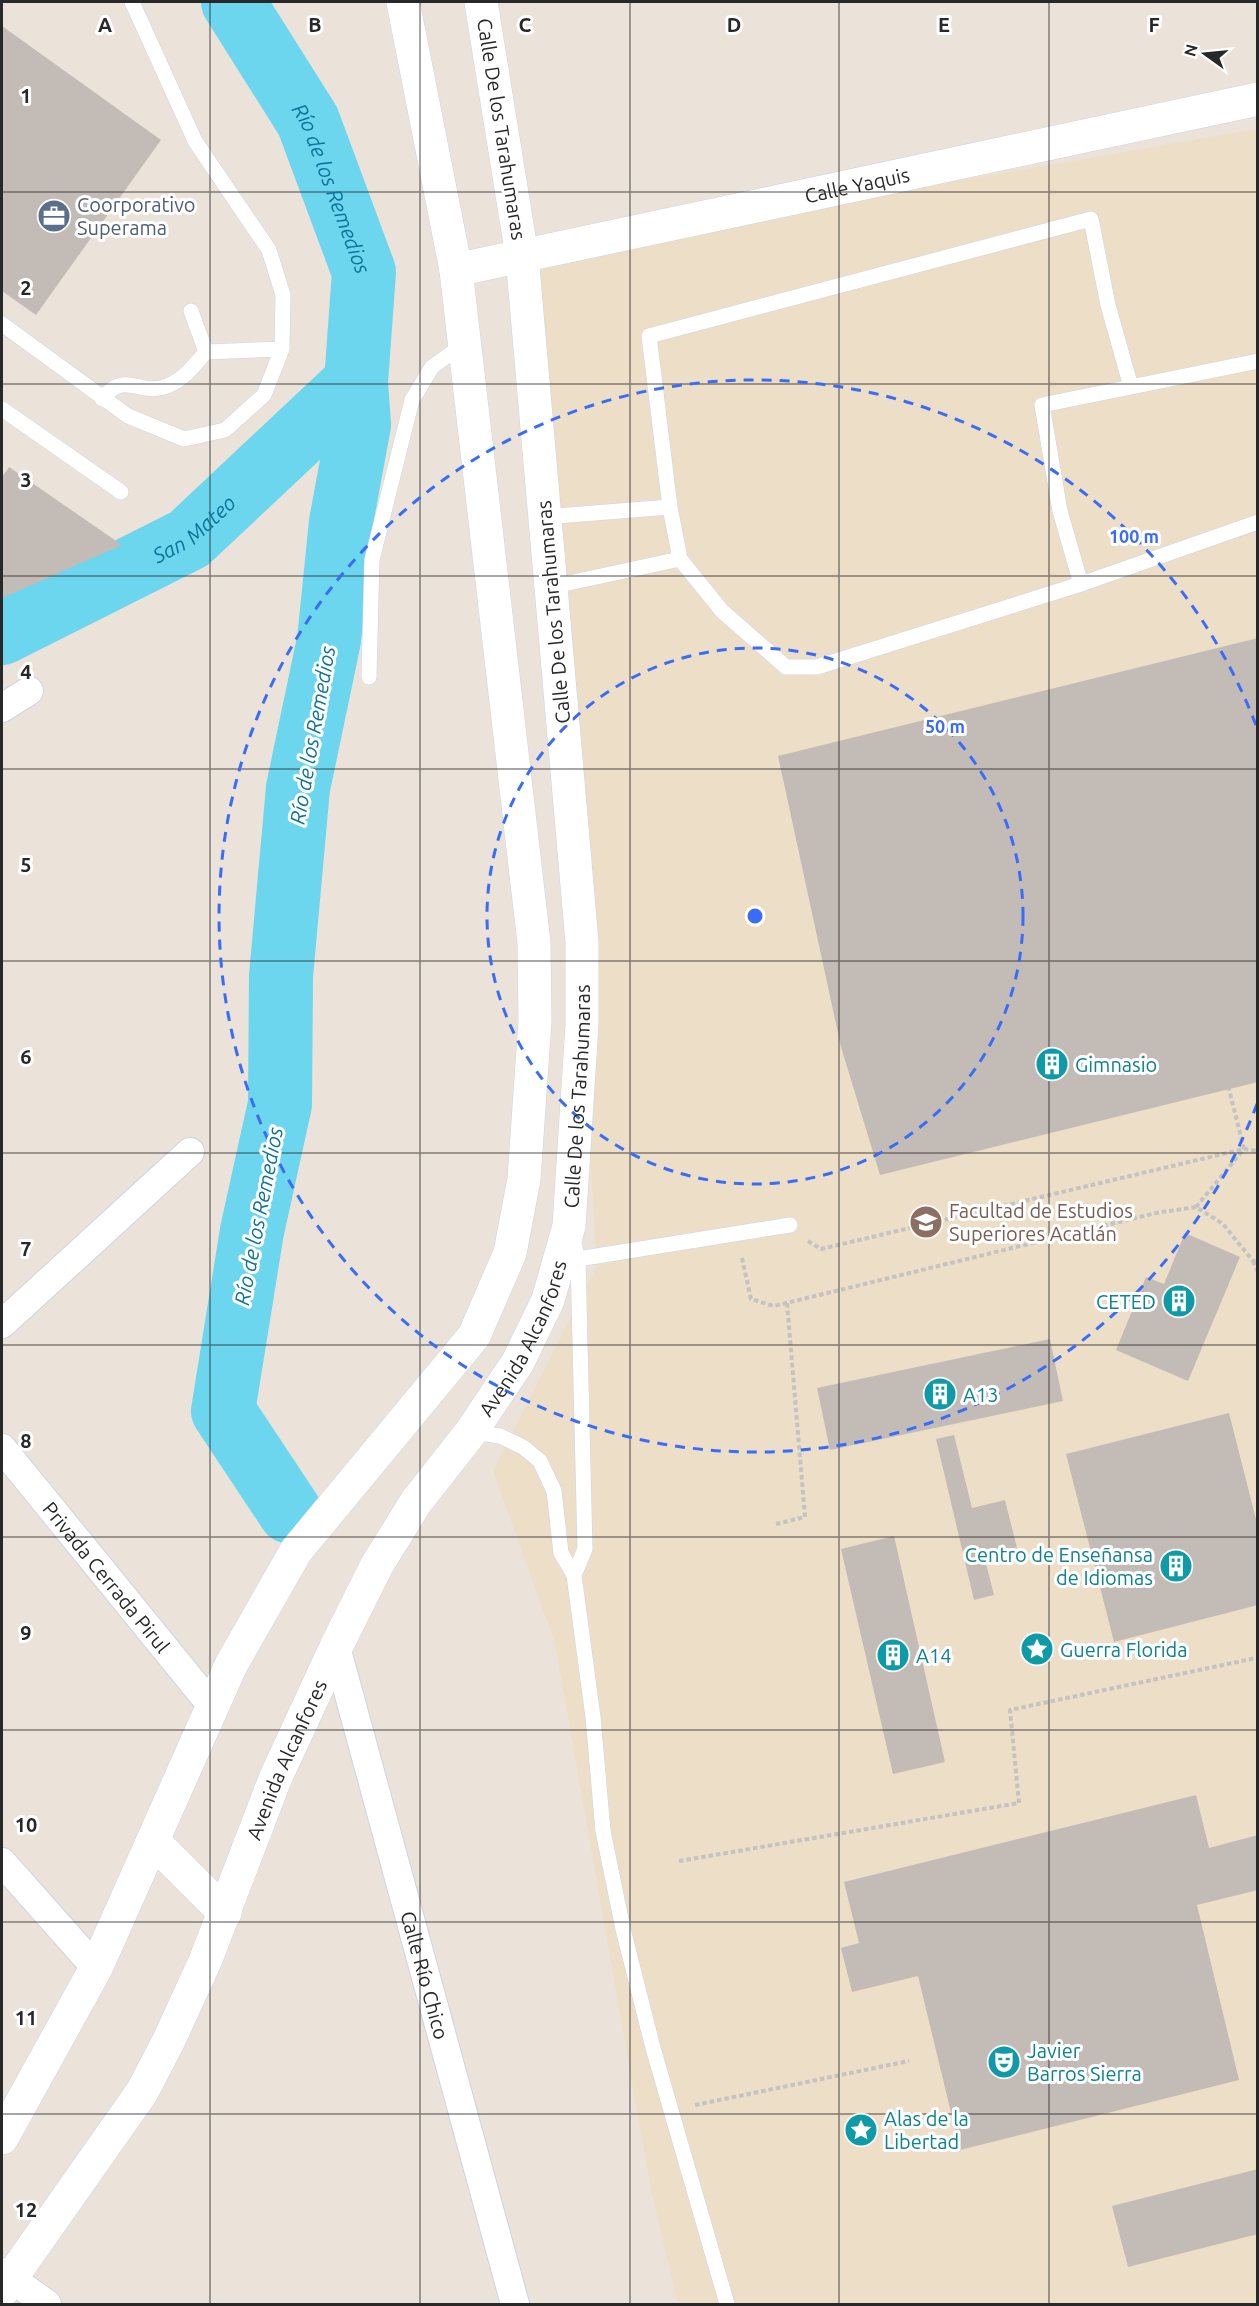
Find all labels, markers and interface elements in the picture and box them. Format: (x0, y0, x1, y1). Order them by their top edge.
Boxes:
text: A (98, 13, 112, 36)
text: B (308, 13, 322, 36)
text: D (727, 13, 741, 36)
text: E (938, 13, 950, 36)
text: F (1148, 13, 1160, 36)
street label: Calle De los Tarahumaras (473, 17, 531, 241)
north arrow (1175, 24, 1235, 84)
text: N (1180, 42, 1201, 58)
text: 1 (20, 84, 32, 107)
water label: Río de los Remedios (288, 99, 376, 277)
street label: Calle Yaquis (802, 162, 911, 207)
place label: Coorporativo Superama (77, 193, 196, 239)
office icon: Coorporativo Superama (36, 198, 72, 234)
text: 2 (20, 276, 32, 299)
text: 3 (20, 468, 32, 491)
water label: San Mateo (148, 490, 240, 568)
street label: Calle De los Tarahumaras (532, 499, 574, 725)
text: 100 m (1109, 526, 1159, 546)
water label: Río de los Remedios (285, 644, 340, 826)
text: 4 (20, 660, 32, 683)
text: 50 m (925, 716, 965, 736)
text: 5 (20, 853, 32, 876)
centre of rings (745, 906, 765, 926)
street label: Calle De los Tarahumaras (559, 984, 594, 1209)
text: 6 (20, 1045, 32, 1068)
building icon: Gimnasio (1034, 1046, 1070, 1082)
place label: Gimnasio (1075, 1053, 1157, 1076)
water label: Río de los Remedios (229, 1125, 287, 1307)
place label: Facultad de Estudios Superiores Acatlán (949, 1199, 1133, 1245)
school or university icon: Facultad de Estudios Superiores Acatlán (908, 1204, 944, 1240)
text: 7 (20, 1237, 32, 1260)
street label: Avenida Alcanfores (474, 1257, 570, 1420)
building icon: CETED (1161, 1283, 1197, 1319)
place label: CETED (1096, 1290, 1156, 1313)
building icon: A13 (922, 1376, 958, 1412)
place label: A13 (963, 1383, 999, 1406)
text: 8 (20, 1429, 32, 1452)
street label: Privada Cerrada Pirul (39, 1497, 175, 1657)
place label: Centro de Enseñansa de Idiomas (965, 1543, 1153, 1589)
building icon: Centro de Enseñansa de Idiomas (1158, 1548, 1194, 1584)
text: 9 (20, 1621, 32, 1644)
place icon: Guerra Florida (1019, 1631, 1055, 1667)
building icon: A14 (875, 1637, 911, 1673)
place label: Guerra Florida (1060, 1638, 1188, 1661)
place label: A14 (916, 1644, 952, 1667)
street label: Avenida Alcanfores (241, 1676, 331, 1843)
text: 10 (15, 1813, 37, 1836)
street label: Calle Río Chico (397, 1908, 454, 2042)
text: 11 (15, 2006, 37, 2029)
place label: Javier Barros Sierra (1027, 2039, 1142, 2085)
theatre icon: Javier Barros Sierra (986, 2044, 1022, 2080)
place label: Alas de la Libertad (884, 2107, 969, 2153)
place icon: Alas de la Libertad (843, 2112, 879, 2148)
text: 12 (15, 2198, 37, 2221)

